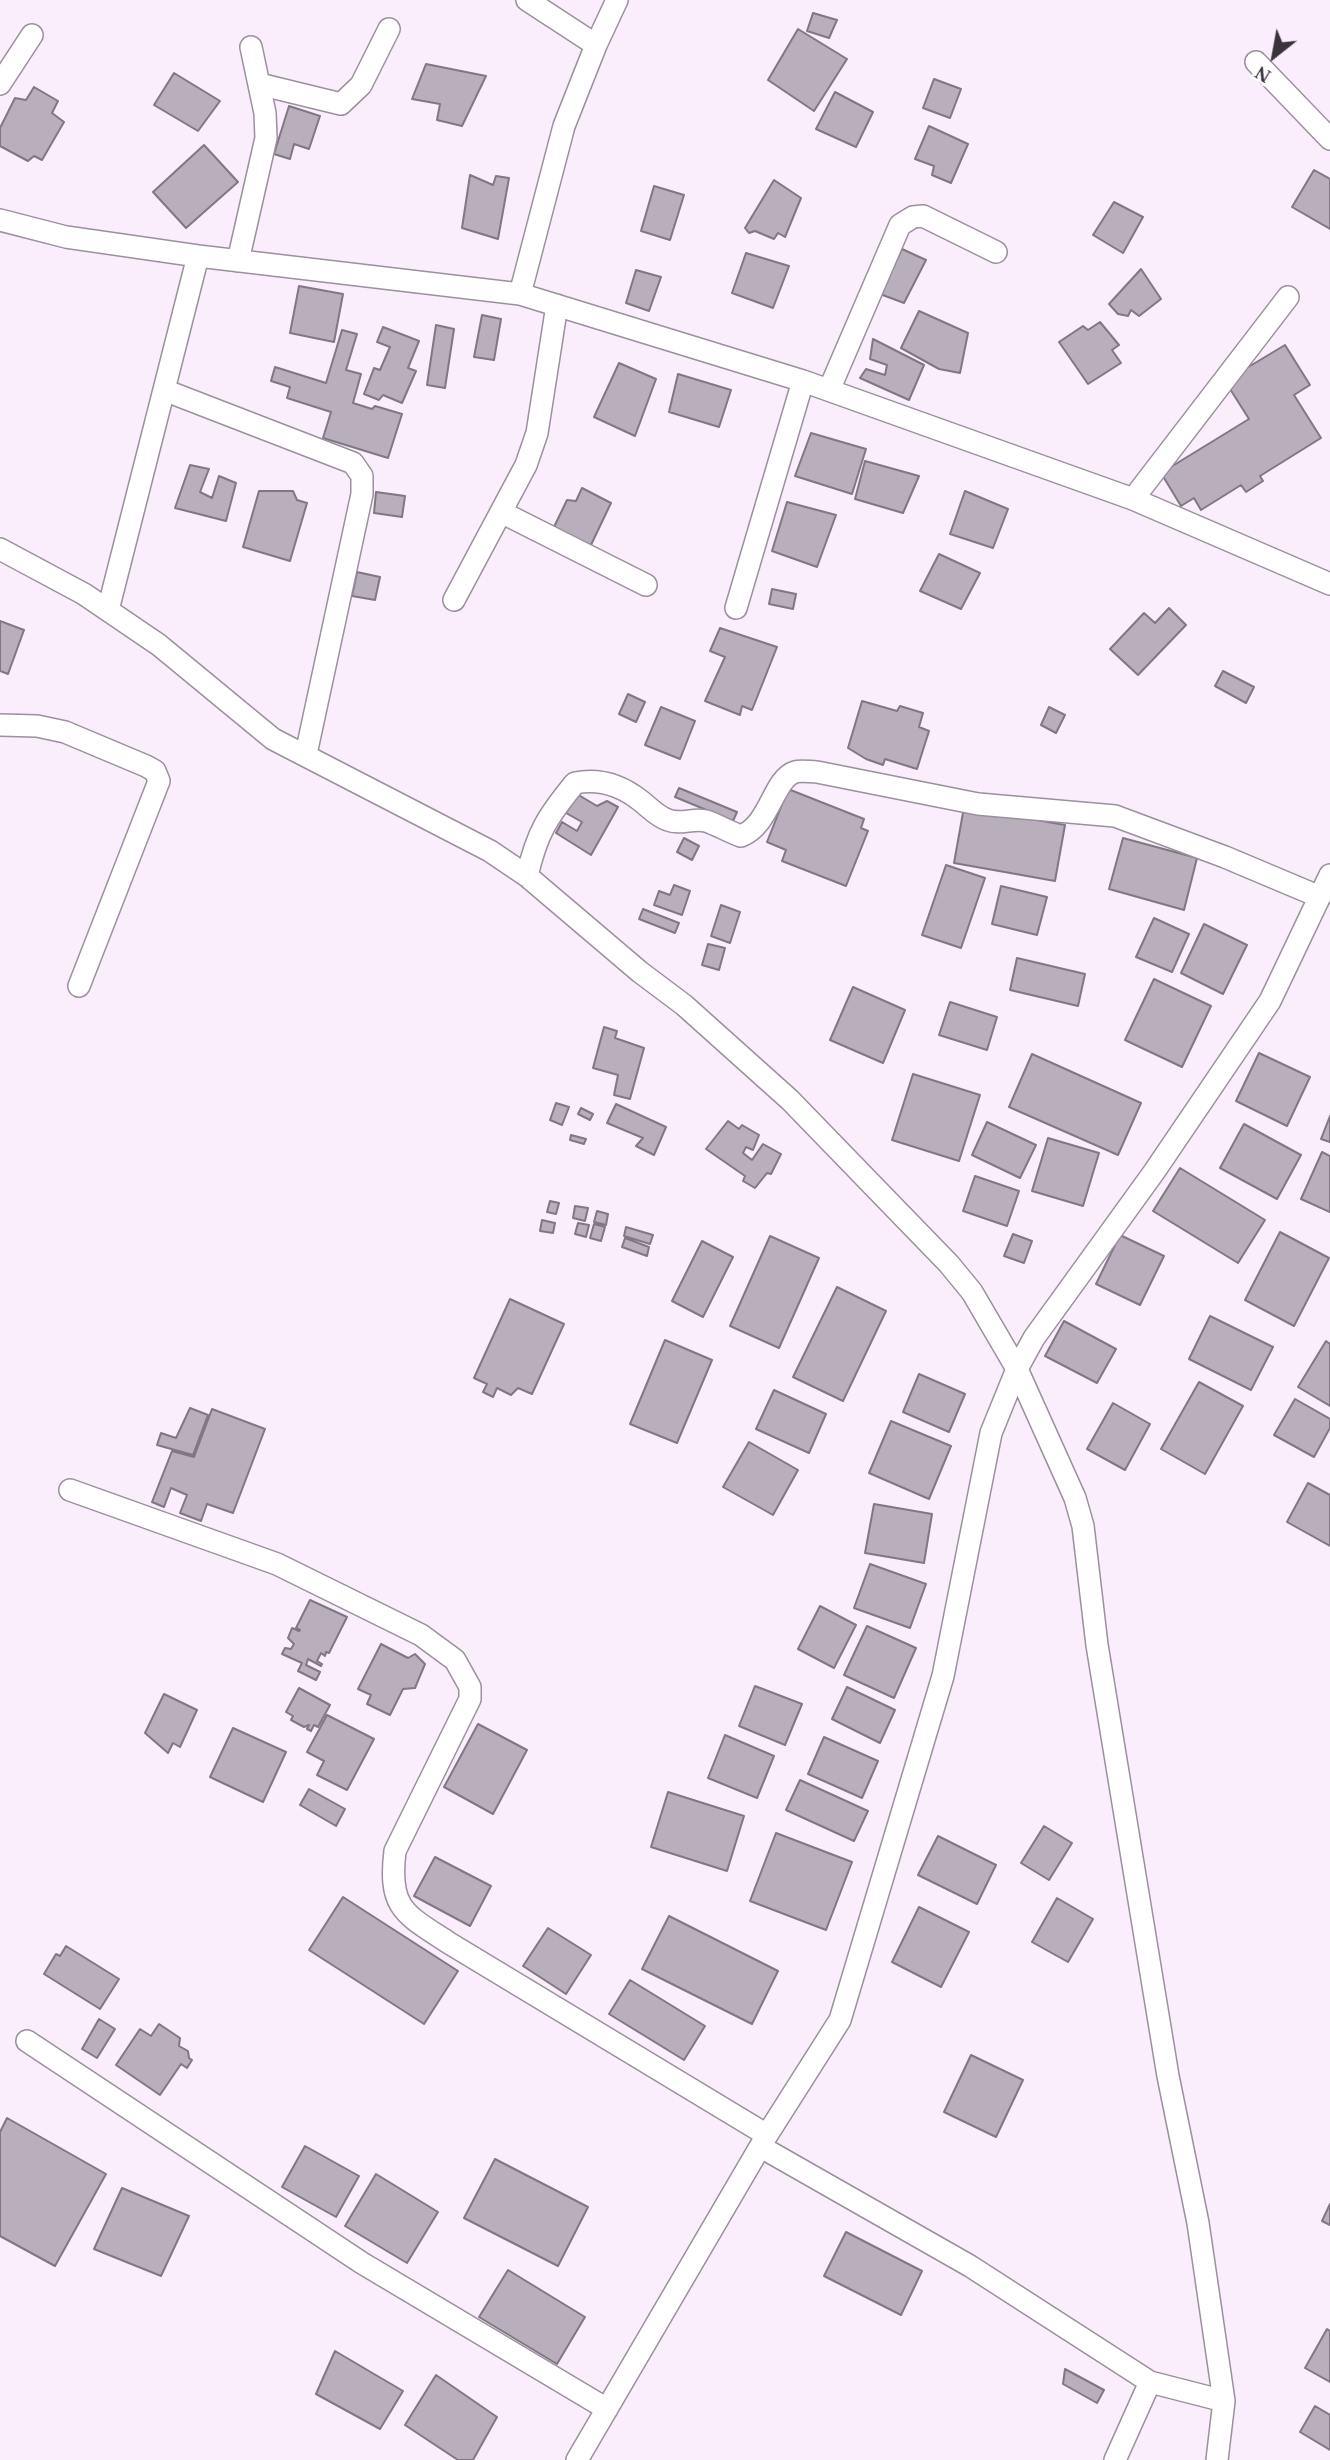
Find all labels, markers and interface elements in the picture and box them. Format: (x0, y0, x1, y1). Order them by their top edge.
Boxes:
north arrow (1239, 21, 1309, 91)
text: N (1252, 62, 1274, 87)

